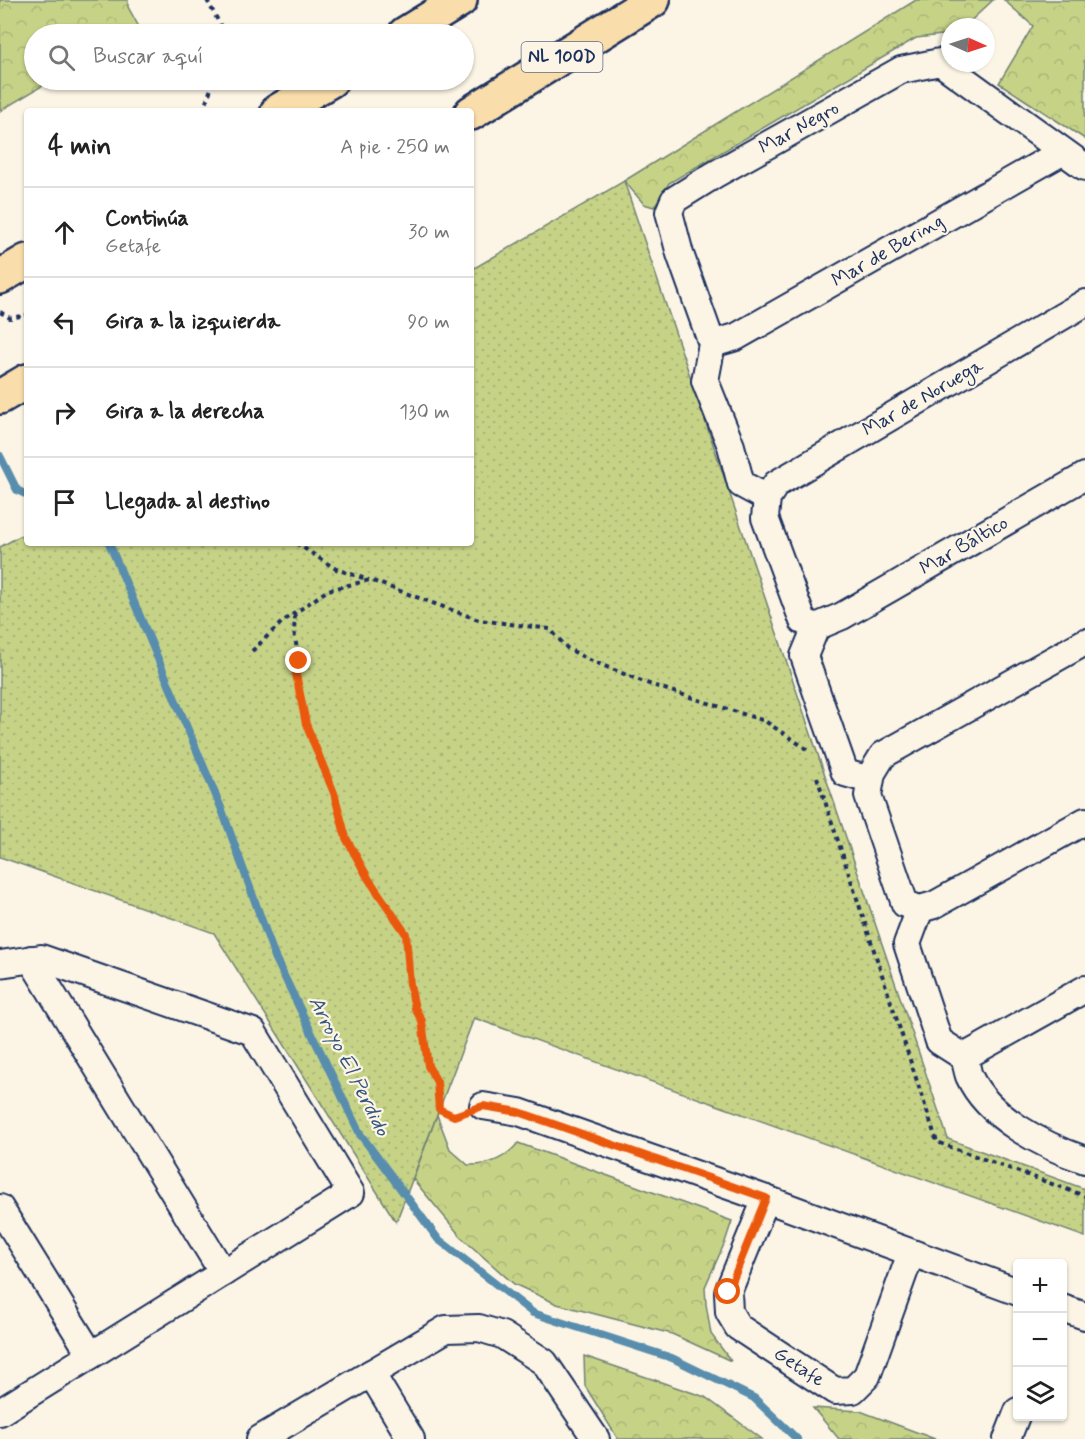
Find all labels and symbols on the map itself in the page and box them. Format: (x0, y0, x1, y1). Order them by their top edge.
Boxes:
north arrow (941, 18, 995, 72)
road number: NL 100D (522, 42, 602, 72)
street label: Mar Negro (754, 95, 844, 161)
street label: Mar de Bering (827, 208, 949, 294)
street label: Mar de Noruega (858, 352, 990, 444)
street label: Mar Báltico (915, 510, 1013, 582)
route end (285, 647, 311, 673)
water label: Arroyo El Perdido (302, 991, 397, 1142)
route start (714, 1278, 740, 1304)
street label: Getafe (768, 1340, 830, 1394)

